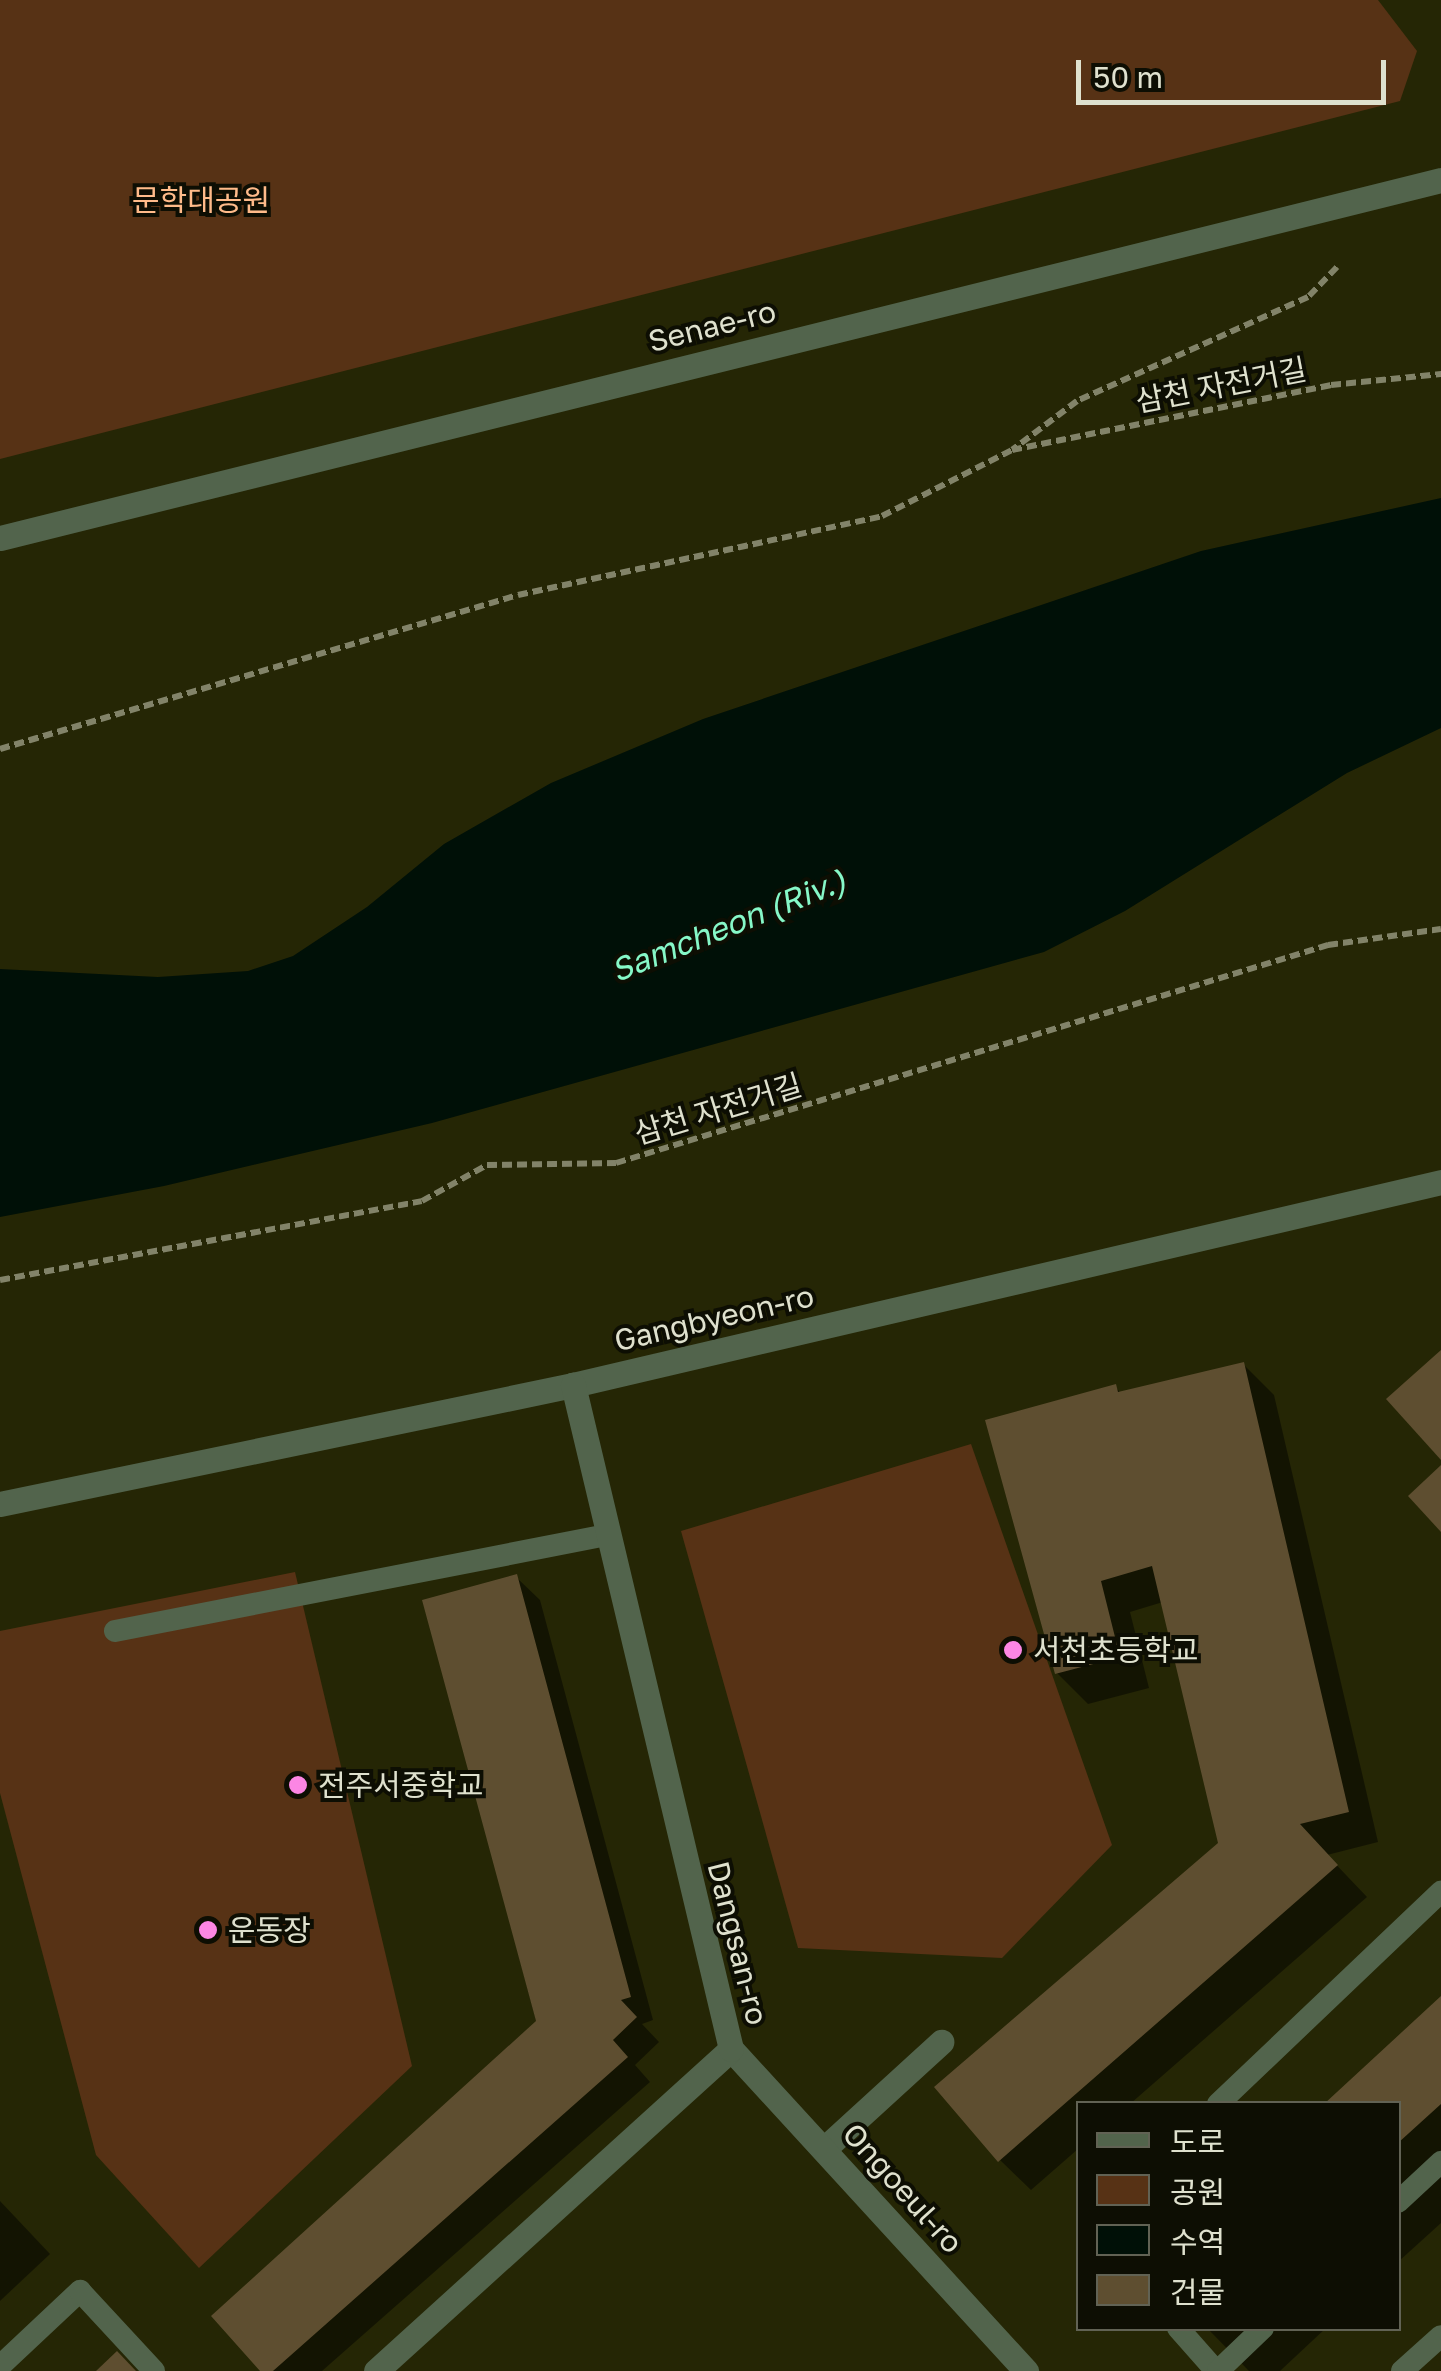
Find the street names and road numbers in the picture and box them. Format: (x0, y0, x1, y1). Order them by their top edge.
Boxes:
street label: Senae-ro (644, 293, 780, 359)
street label: 삼천 자전거길 (1133, 351, 1309, 419)
street label: 삼천 자전거길 (630, 1066, 806, 1152)
street label: Gangbyeon-ro (611, 1278, 817, 1358)
street label: Dangsan-ro (700, 1858, 776, 2028)
street label: Ongoeul-ro (835, 2116, 971, 2260)

